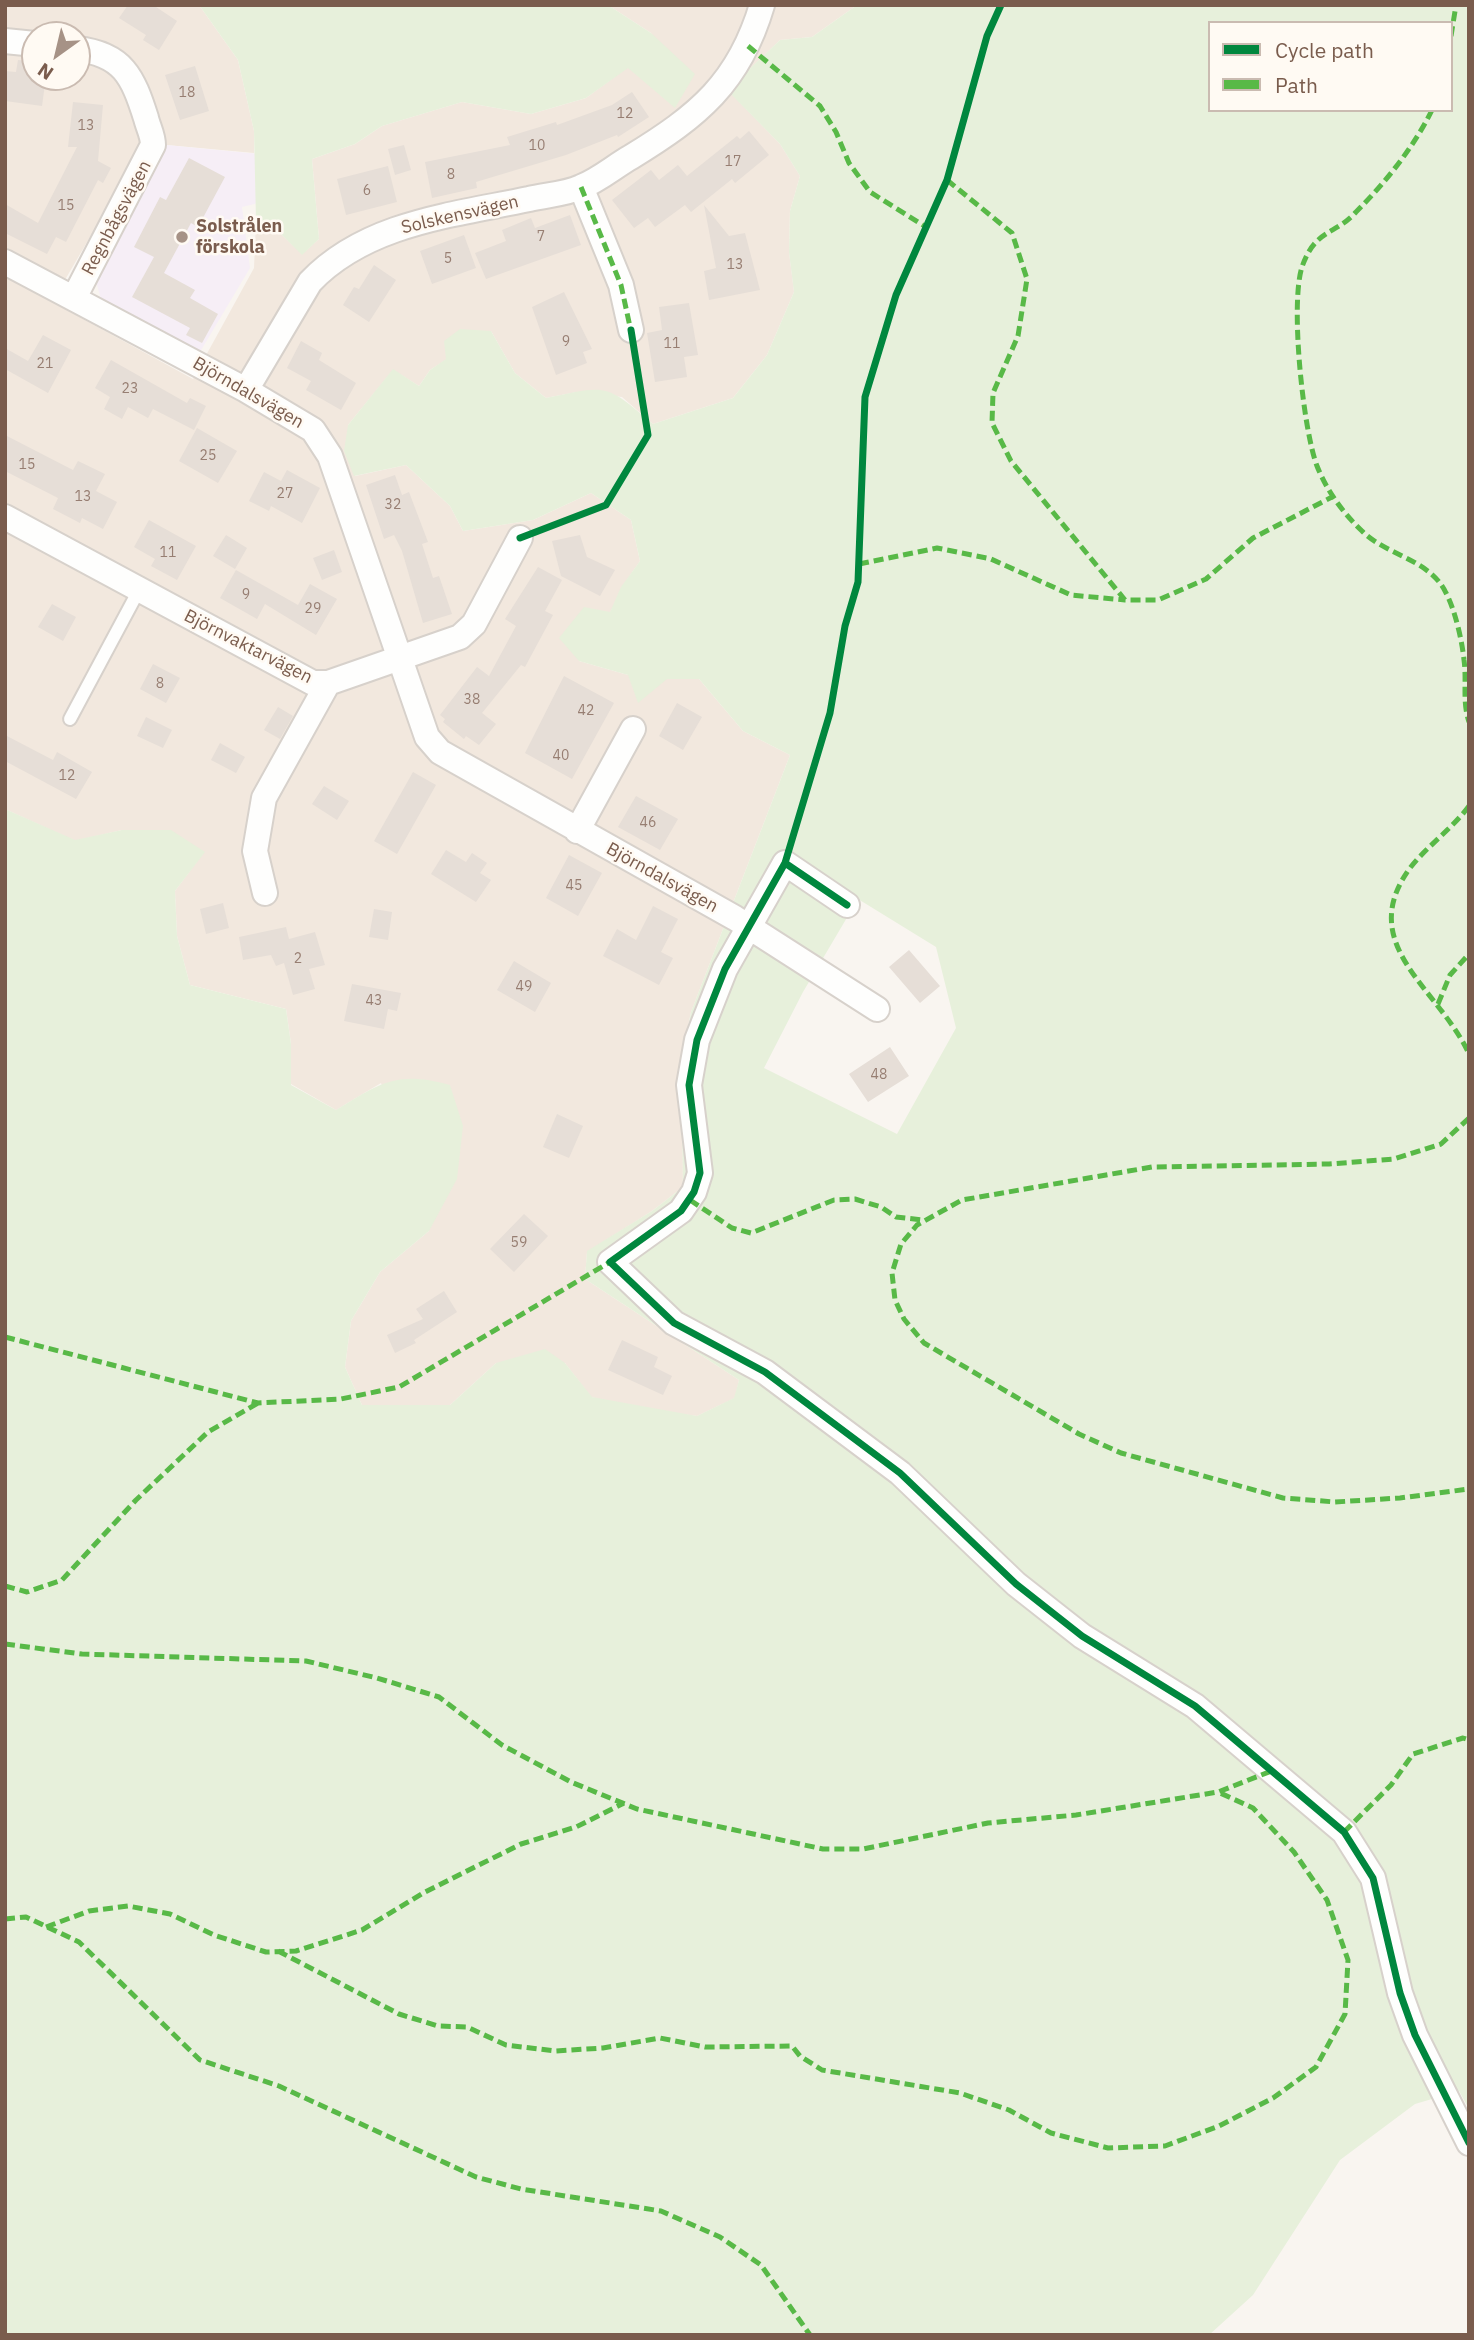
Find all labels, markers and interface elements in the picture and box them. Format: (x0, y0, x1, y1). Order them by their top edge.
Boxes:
north arrow (21, 21, 91, 91)
legend (1208, 21, 1453, 112)
text: Cycle path (1275, 36, 1374, 64)
text: N (33, 58, 58, 86)
text: Path (1275, 71, 1318, 99)
house number: 18 (179, 85, 195, 101)
house number: 12 (617, 106, 633, 122)
house number: 13 (78, 118, 94, 134)
house number: 10 (529, 138, 545, 154)
house number: 17 (725, 154, 741, 170)
street label: Regnbågsvägen (78, 157, 156, 279)
house number: 8 (447, 167, 455, 183)
house number: 6 (363, 183, 371, 199)
street label: Solskensvägen (399, 191, 521, 239)
house number: 15 (58, 198, 74, 214)
place label: Solstrålen förskola (196, 216, 282, 258)
marker: Solstrålen förskola (174, 229, 190, 245)
house number: 7 (537, 229, 545, 245)
house number: 5 (444, 251, 452, 267)
house number: 13 (727, 257, 743, 273)
house number: 9 (562, 334, 570, 350)
house number: 11 (664, 336, 680, 352)
street label: Björndalsvägen (189, 353, 307, 433)
house number: 21 (37, 356, 53, 372)
house number: 23 (122, 381, 138, 397)
house number: 25 (200, 448, 216, 464)
house number: 15 (19, 457, 35, 473)
house number: 27 (277, 486, 293, 502)
house number: 13 (75, 489, 91, 505)
house number: 32 (385, 497, 401, 513)
house number: 11 (160, 545, 176, 561)
house number: 9 (242, 587, 250, 603)
house number: 29 (305, 601, 321, 617)
street label: Björnvaktarvägen (180, 605, 316, 689)
house number: 8 (156, 676, 164, 692)
house number: 38 (464, 692, 480, 708)
house number: 42 (578, 703, 594, 719)
house number: 40 (553, 748, 569, 764)
house number: 12 (59, 768, 75, 784)
house number: 46 (640, 815, 656, 831)
street label: Björndalsvägen (602, 838, 722, 918)
house number: 45 (566, 878, 582, 894)
house number: 2 (294, 951, 302, 967)
house number: 49 (516, 979, 532, 995)
house number: 43 (366, 993, 382, 1009)
house number: 48 (871, 1067, 887, 1083)
house number: 59 (511, 1235, 527, 1251)

